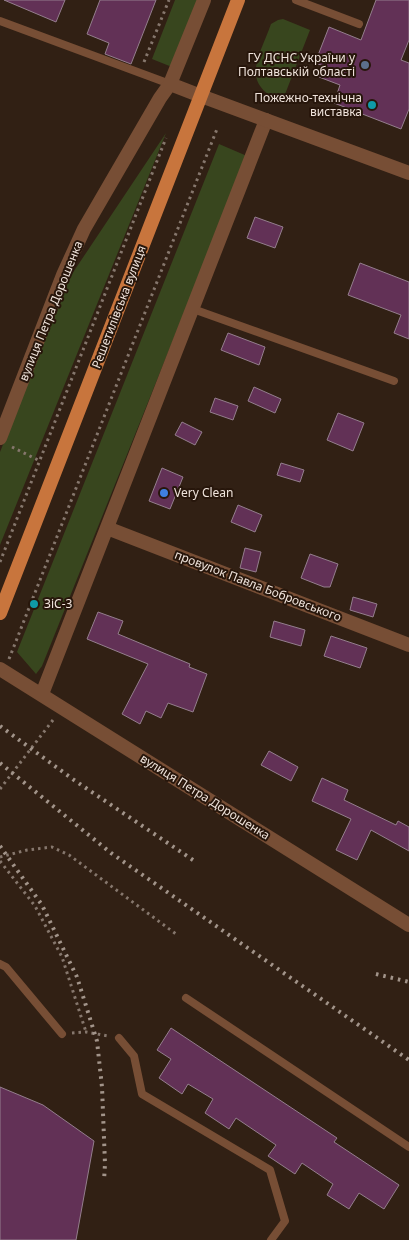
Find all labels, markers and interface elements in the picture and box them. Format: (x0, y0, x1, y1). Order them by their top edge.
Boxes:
place label: ГУ ДСНС України у Полтавській області (238, 49, 356, 80)
marker: ГУ ДСНС України у Полтавській області (359, 59, 371, 71)
place label: Пожежно-технічна виставка (254, 89, 362, 120)
marker: Пожежно-технічна виставка (366, 99, 378, 111)
street label: вулиця Петра Дорошенка (15, 238, 86, 383)
street label: Решетилівська вулиця (87, 243, 150, 371)
place label: Very Clean (174, 484, 234, 501)
marker: Very Clean (158, 487, 170, 499)
street label: провулок Павла Бобровського (172, 546, 344, 625)
place label: ЗіС-3 (44, 595, 73, 612)
marker: ЗіС-3 (28, 598, 40, 610)
street label: вулиця Петра Дорошенка (137, 750, 273, 843)

